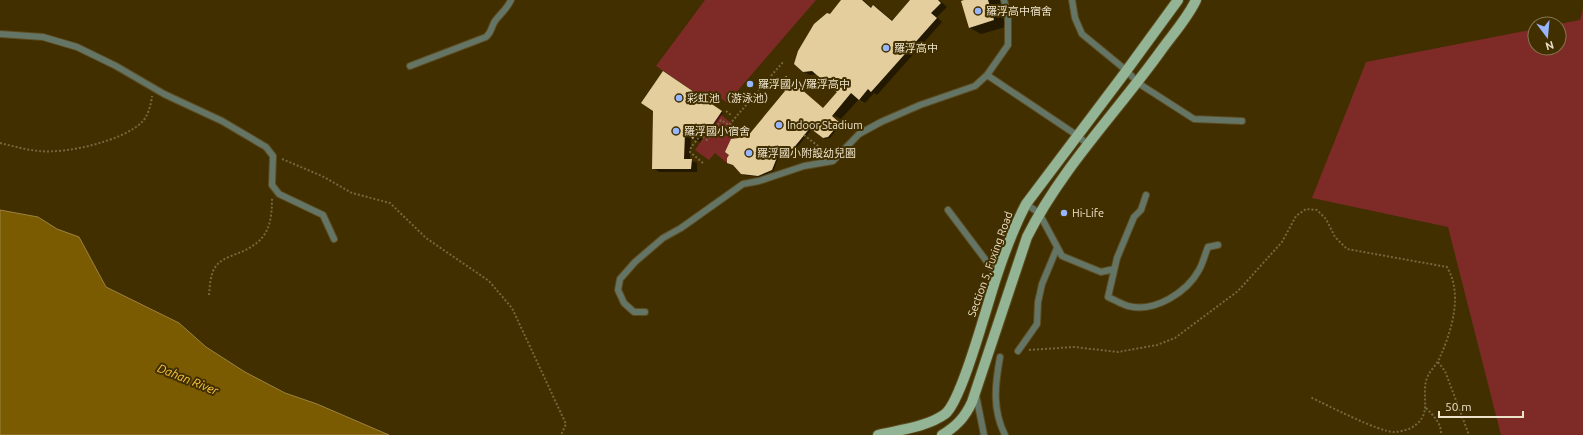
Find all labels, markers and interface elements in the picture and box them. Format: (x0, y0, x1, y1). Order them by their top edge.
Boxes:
place label: 羅浮高中宿舍 (986, 5, 1052, 17)
marker: 羅浮高中宿舍 (973, 6, 983, 16)
north arrow (1527, 16, 1567, 56)
text: N (1544, 39, 1555, 53)
place label: 羅浮高中 (894, 42, 938, 54)
marker: 羅浮高中 (881, 43, 891, 53)
place label: 羅浮國小/羅浮高中 (758, 78, 850, 90)
marker: 羅浮國小/羅浮高中 (745, 79, 755, 89)
place label: 彩虹池（游泳池） (687, 92, 775, 104)
marker: 彩虹池（游泳池） (674, 93, 684, 103)
place label: Indoor Stadium (787, 119, 863, 131)
marker: Indoor Stadium (774, 120, 784, 130)
place label: 羅浮國小宿舍 (684, 125, 750, 137)
marker: 羅浮國小宿舍 (671, 126, 681, 136)
place label: 羅浮國小附設幼兒園 (757, 147, 856, 159)
marker: 羅浮國小附設幼兒園 (744, 148, 754, 158)
place label: Hi-Life (1072, 207, 1104, 219)
marker: Hi-Life (1059, 208, 1069, 218)
street label: Section 5, Fuxing Road (965, 210, 1015, 318)
water label: Dahan River (156, 361, 221, 397)
scale bar (1439, 393, 1523, 419)
text: 50 m (1445, 400, 1472, 413)

